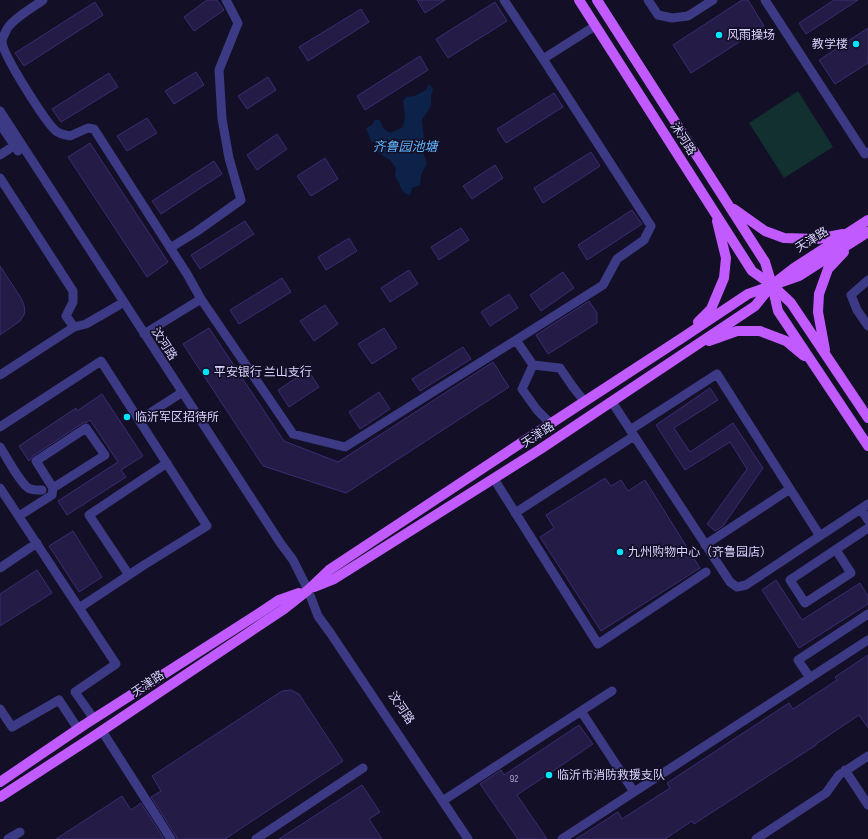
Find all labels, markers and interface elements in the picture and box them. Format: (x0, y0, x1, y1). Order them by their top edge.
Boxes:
place label: 风雨操场 (727, 28, 775, 43)
marker: 风雨操场 (714, 30, 724, 40)
place label: 教学楼 (812, 37, 848, 52)
marker: 教学楼 (851, 39, 861, 49)
street label: 沭河路 (667, 120, 699, 158)
water label: 齐鲁园池塘 (372, 139, 439, 155)
street label: 天津路 (793, 224, 831, 256)
street label: 汶河路 (148, 325, 180, 363)
place label: 平安银行 兰山支行 (214, 365, 312, 380)
marker: 平安银行 兰山支行 (201, 367, 211, 377)
place label: 临沂军区招待所 (135, 410, 219, 425)
marker: 临沂军区招待所 (122, 412, 132, 422)
street label: 天津路 (519, 419, 557, 451)
place label: 九州购物中心（齐鲁园店） (628, 545, 772, 560)
marker: 九州购物中心（齐鲁园店） (615, 547, 625, 557)
street label: 天津路 (129, 668, 167, 700)
street label: 汶河路 (385, 689, 417, 727)
place label: 临沂市消防救援支队 (557, 768, 665, 783)
marker: 临沂市消防救援支队 (544, 770, 554, 780)
house number: 92 (510, 773, 518, 785)

